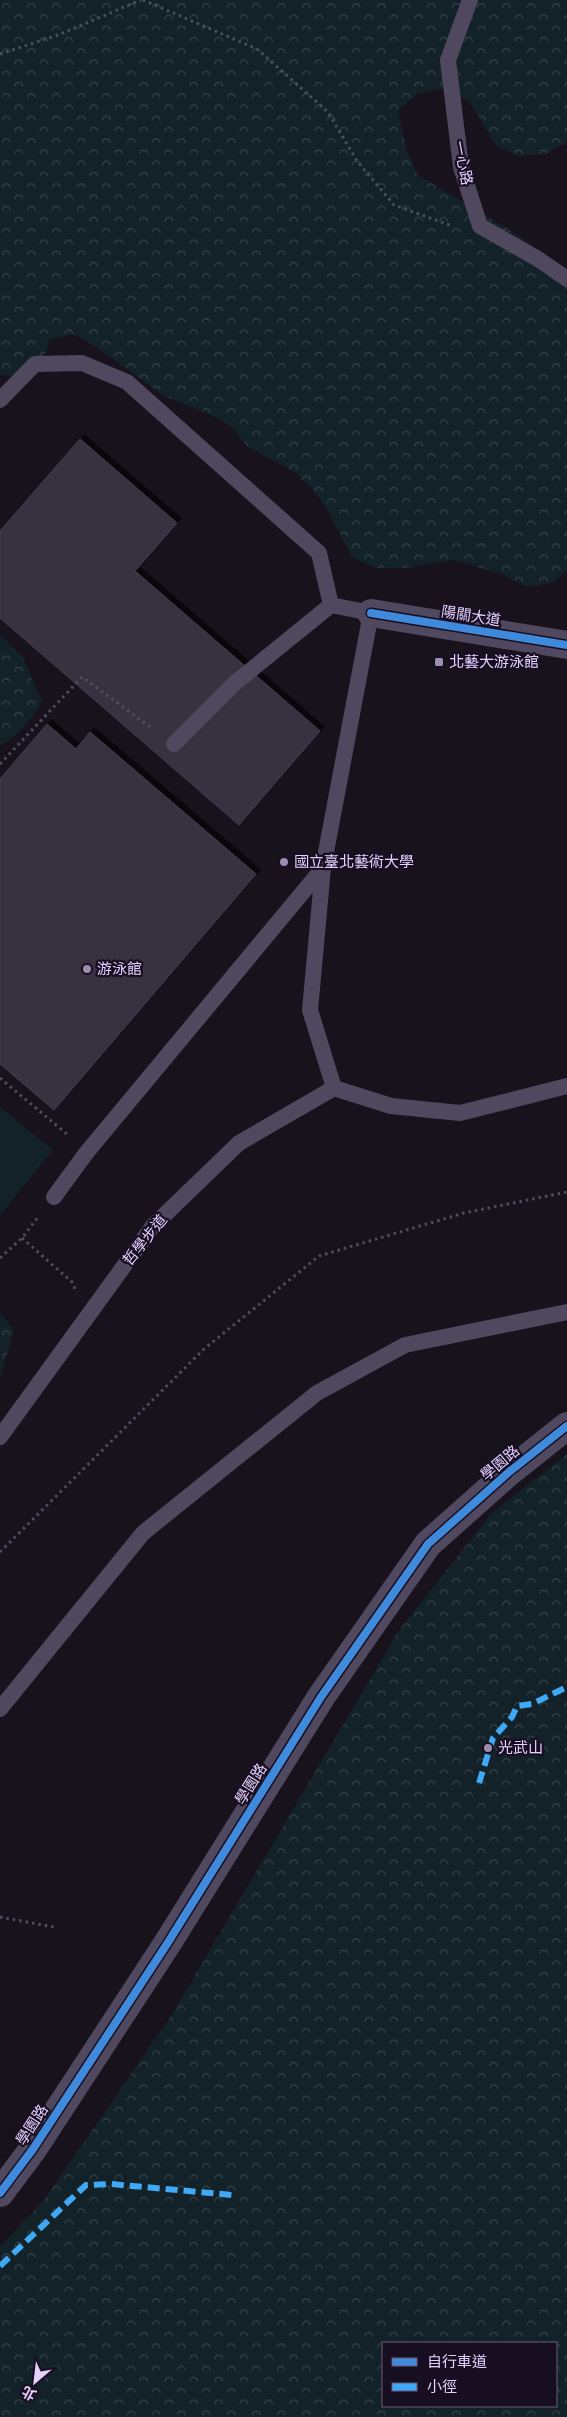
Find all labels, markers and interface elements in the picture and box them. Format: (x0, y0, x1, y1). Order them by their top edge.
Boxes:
street label: 一心路 (451, 139, 477, 187)
street label: 陽關大道 (440, 601, 502, 629)
place label: 北藝大游泳館 (449, 652, 539, 670)
marker: 北藝大游泳館 (433, 656, 445, 668)
place label: 國立臺北藝術大學 (294, 852, 414, 870)
marker: 國立臺北藝術大學 (278, 856, 290, 868)
place label: 游泳館 (97, 959, 142, 977)
marker: 游泳館 (81, 963, 93, 975)
street label: 哲學步道 (118, 1210, 170, 1268)
street label: 學園路 (476, 1441, 522, 1484)
place label: 光武山 (498, 1738, 543, 1756)
marker: 光武山 (482, 1742, 494, 1754)
street label: 學園路 (231, 1760, 270, 1807)
street label: 學園路 (11, 2101, 51, 2148)
legend (382, 2342, 557, 2407)
text: 自行車道 (427, 2352, 487, 2370)
north arrow (10, 2357, 60, 2407)
text: 小徑 (427, 2377, 457, 2395)
text: 北 (18, 2383, 39, 2405)

